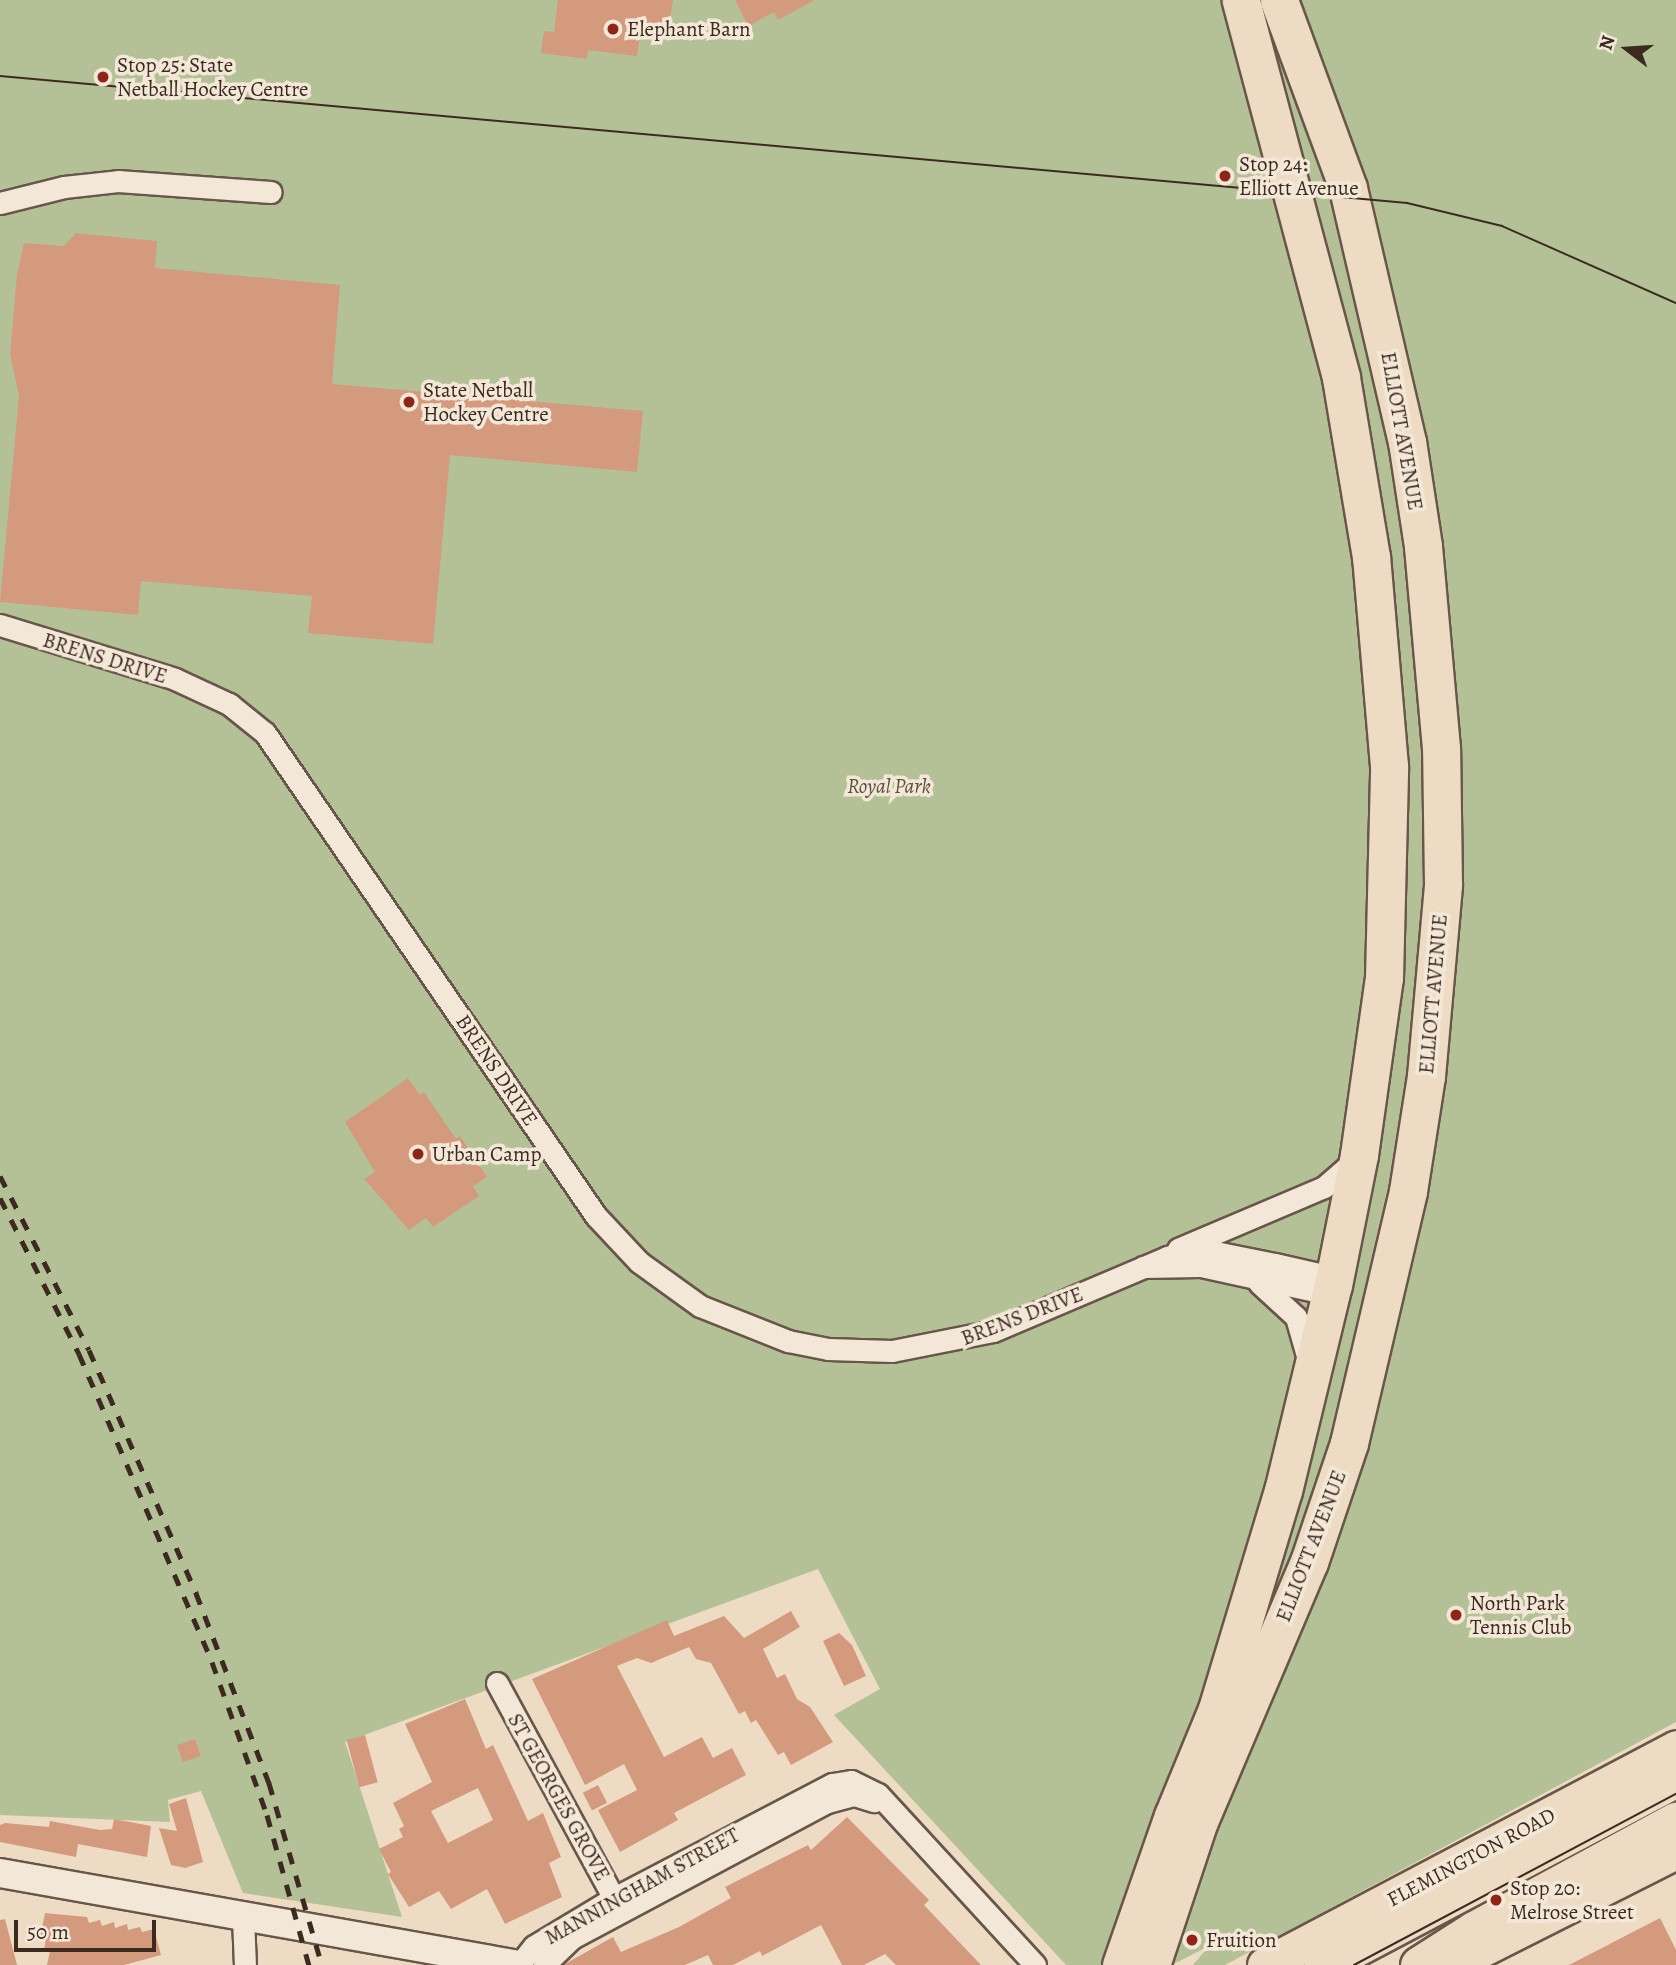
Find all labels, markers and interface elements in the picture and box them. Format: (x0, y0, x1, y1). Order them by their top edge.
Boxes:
north arrow (1592, 14, 1662, 84)
place label: Elephant Barn (627, 16, 751, 42)
marker: Elephant Barn (605, 21, 621, 37)
text: N (1592, 32, 1621, 53)
place label: Stop 25: State Netball Hockey Centre (117, 52, 308, 102)
marker: Stop 25: State Netball Hockey Centre (95, 69, 111, 85)
place label: Stop 24: Elliott Avenue (1239, 151, 1359, 201)
marker: Stop 24: Elliott Avenue (1217, 168, 1233, 184)
street label: ELLIOTT AVENUE (1376, 350, 1428, 512)
place label: State Netball Hockey Centre (423, 377, 549, 427)
marker: State Netball Hockey Centre (401, 394, 417, 410)
street label: BRENS DRIVE (40, 627, 170, 689)
park label: Royal Park (847, 773, 931, 799)
street label: ELLIOTT AVENUE (1413, 913, 1453, 1075)
street label: BRENS DRIVE (451, 1010, 543, 1130)
place label: Urban Camp (432, 1141, 542, 1167)
marker: Urban Camp (410, 1146, 426, 1162)
street label: BRENS DRIVE (957, 1281, 1087, 1351)
street label: ELLIOTT AVENUE (1270, 1467, 1352, 1625)
place label: North Park Tennis Club (1470, 1590, 1571, 1640)
marker: North Park Tennis Club (1448, 1607, 1464, 1623)
street label: ST GEORGES GROVE (503, 1709, 615, 1885)
street label: FLEMINGTON ROAD (1383, 1802, 1559, 1912)
street label: MANNINGHAM STREET (540, 1822, 744, 1950)
place label: Stop 20: Melrose Street (1510, 1875, 1634, 1925)
marker: Stop 20: Melrose Street (1488, 1892, 1504, 1908)
scale bar (18, 1906, 159, 1950)
text: 50 m (27, 1918, 69, 1946)
place label: Fruition (1206, 1927, 1276, 1953)
marker: Fruition (1184, 1932, 1200, 1948)

